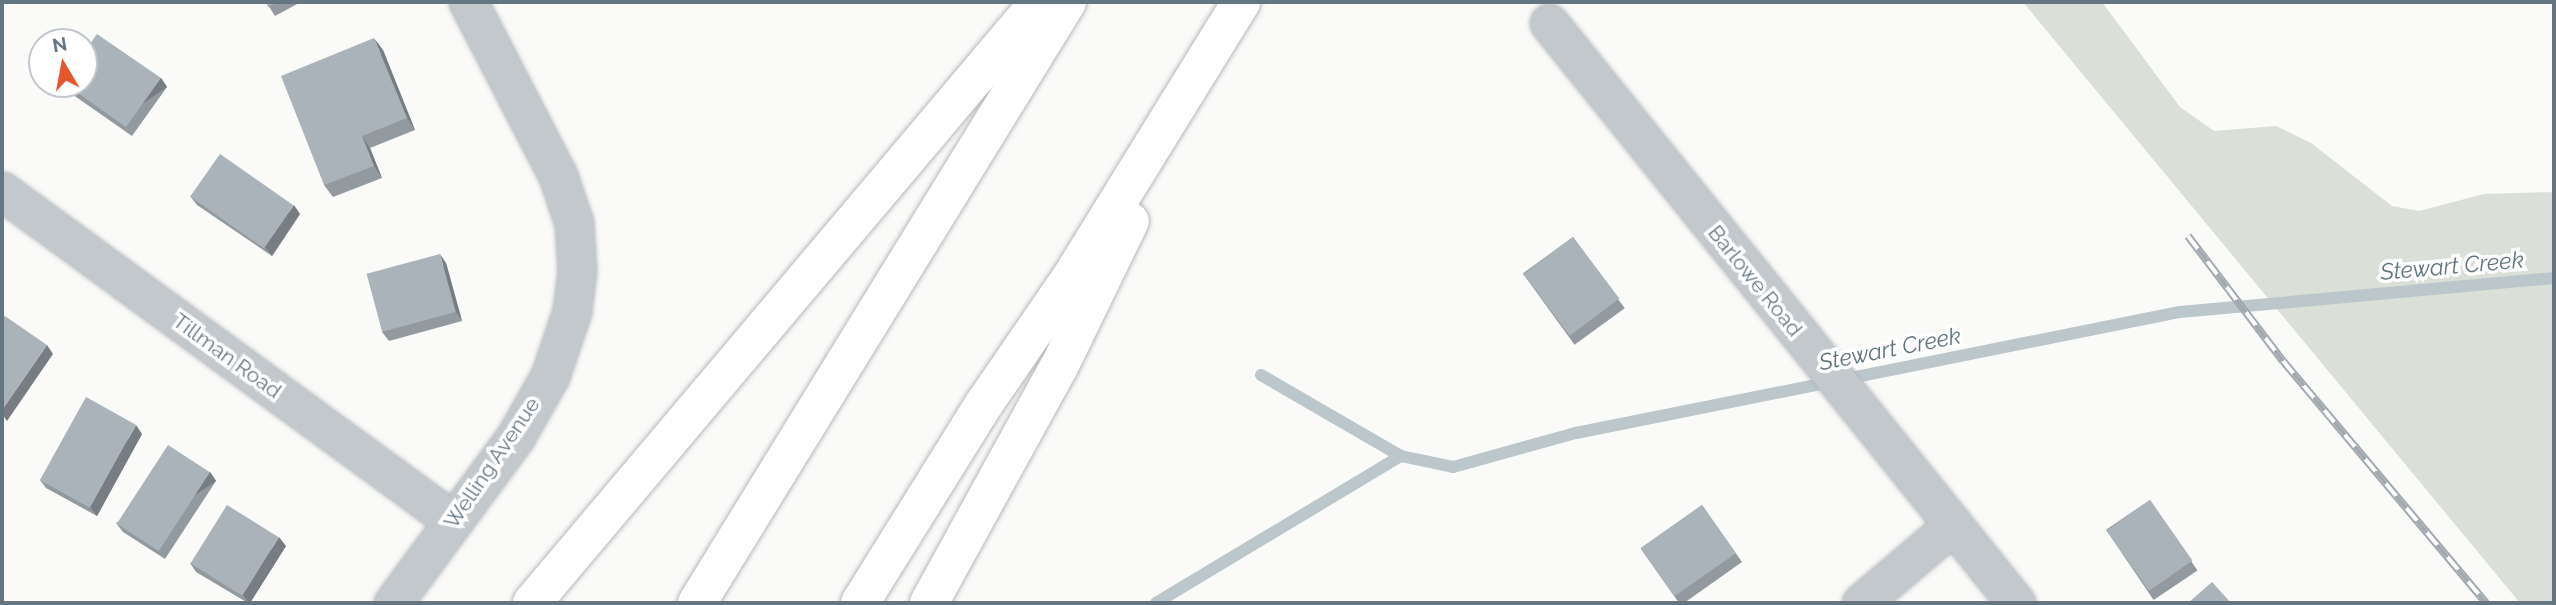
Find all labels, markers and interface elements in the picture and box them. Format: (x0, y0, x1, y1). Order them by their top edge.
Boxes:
north arrow (28, 28, 98, 98)
text: N (51, 32, 69, 56)
street label: Barlowe Road (1703, 220, 1807, 342)
water label: Stewart Creek (2379, 246, 2525, 286)
street label: Tillman Road (168, 308, 286, 404)
water label: Stewart Creek (1817, 322, 1963, 376)
street label: Welling Avenue (439, 392, 545, 534)

